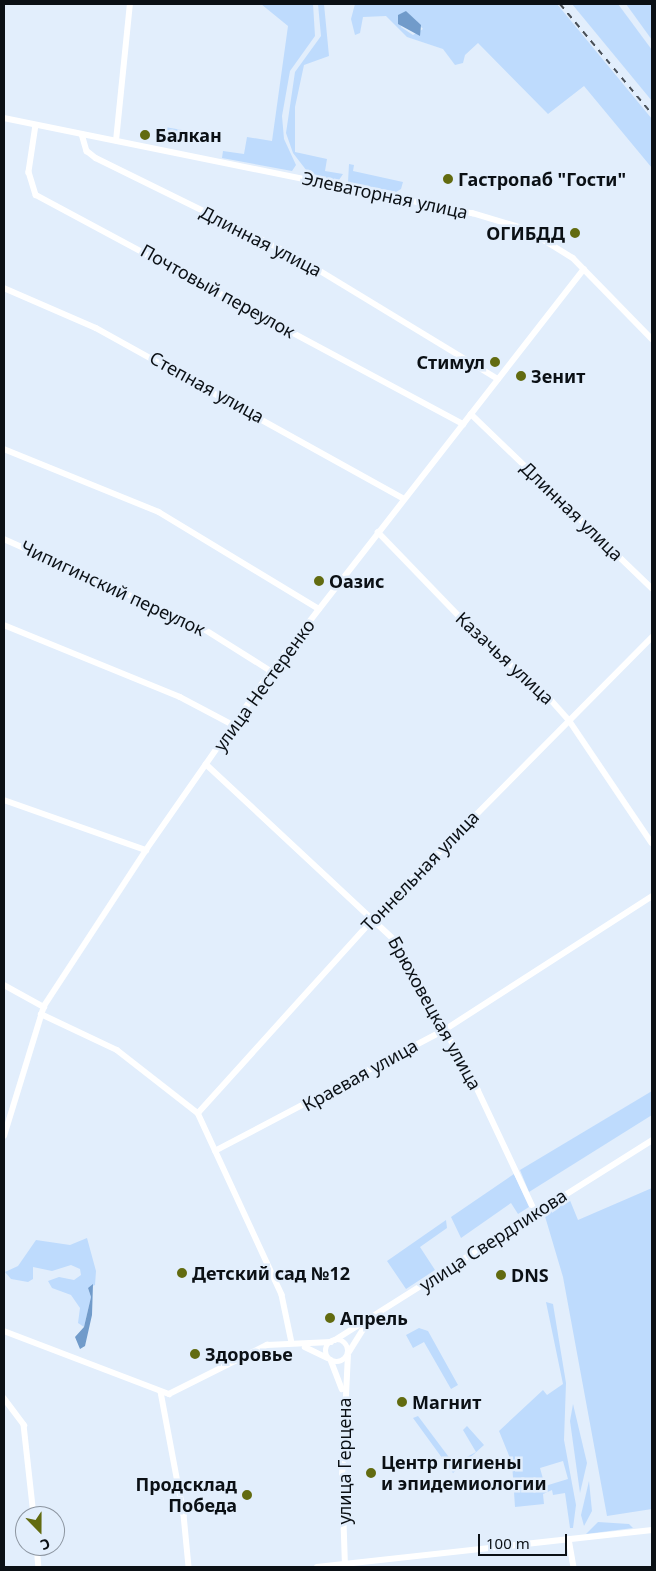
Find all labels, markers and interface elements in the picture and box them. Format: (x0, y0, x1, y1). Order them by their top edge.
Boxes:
place label: Балкан (155, 124, 222, 146)
marker: Балкан (139, 129, 151, 141)
street label: Элеваторная улица (300, 167, 470, 223)
place label: Гастропаб "Гости" (458, 168, 626, 190)
marker: Гастропаб "Гости" (442, 173, 454, 185)
street label: Длинная улица (197, 201, 325, 281)
place label: ОГИБДД (486, 222, 565, 244)
marker: ОГИБДД (569, 227, 581, 239)
street label: Почтовый переулок (137, 240, 299, 342)
street label: Степная улица (146, 347, 268, 427)
place label: Стимул (417, 351, 485, 373)
marker: Стимул (489, 356, 501, 368)
place label: Зенит (531, 365, 585, 387)
marker: Зенит (515, 370, 527, 382)
street label: Длинная улица (516, 457, 628, 565)
street label: Чипигинский переулок (17, 536, 209, 640)
place label: Оазис (329, 570, 385, 592)
marker: Оазис (313, 575, 325, 587)
street label: Казачья улица (452, 607, 558, 709)
street label: улица Нестеренко (209, 615, 319, 755)
street label: Тоннельная улица (357, 806, 483, 936)
street label: Брюховецкая улица (384, 933, 486, 1093)
street label: Краевая улица (299, 1034, 421, 1116)
street label: улица Свердликова (415, 1184, 571, 1296)
place label: Детский сад №12 (192, 1262, 350, 1284)
place label: DNS (511, 1264, 549, 1286)
marker: Детский сад №12 (176, 1267, 188, 1279)
marker: DNS (495, 1269, 507, 1281)
place label: Апрель (340, 1307, 408, 1329)
marker: Апрель (324, 1312, 336, 1324)
place label: Здоровье (205, 1343, 293, 1365)
marker: Здоровье (189, 1348, 201, 1360)
place label: Магнит (412, 1391, 481, 1413)
marker: Магнит (396, 1396, 408, 1408)
street label: улица Герцена (333, 1397, 355, 1525)
place label: Центр гигиены и эпидемиологии (381, 1452, 547, 1495)
marker: Центр гигиены и эпидемиологии (365, 1467, 377, 1479)
place label: Продсклад Победа (135, 1474, 237, 1516)
marker: Продсклад Победа (241, 1489, 253, 1501)
north arrow (15, 1506, 65, 1556)
scale bar (481, 1524, 570, 1556)
text: 100 m (486, 1533, 530, 1553)
text: С (38, 1534, 53, 1555)

